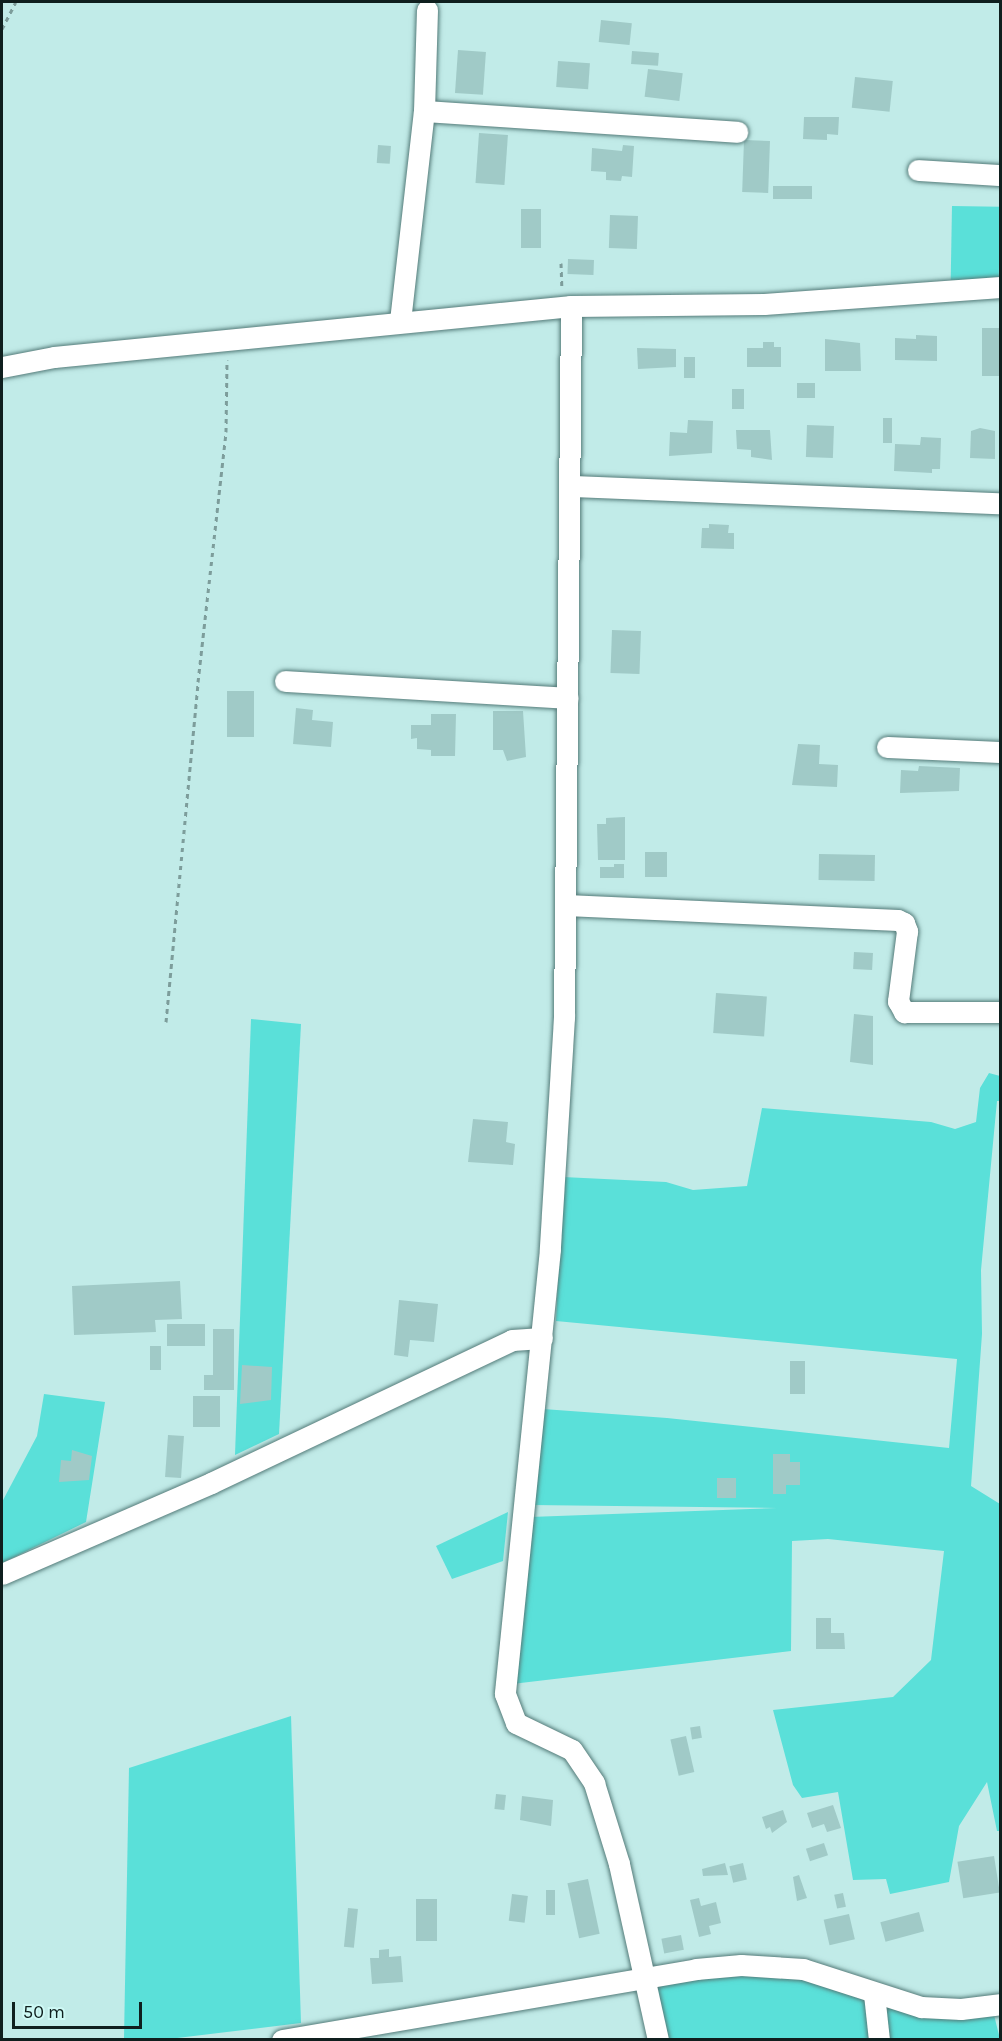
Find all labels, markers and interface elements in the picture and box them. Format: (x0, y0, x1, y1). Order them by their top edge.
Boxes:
scale bar (15, 1990, 146, 2028)
text: 50 m (23, 2001, 65, 2023)

